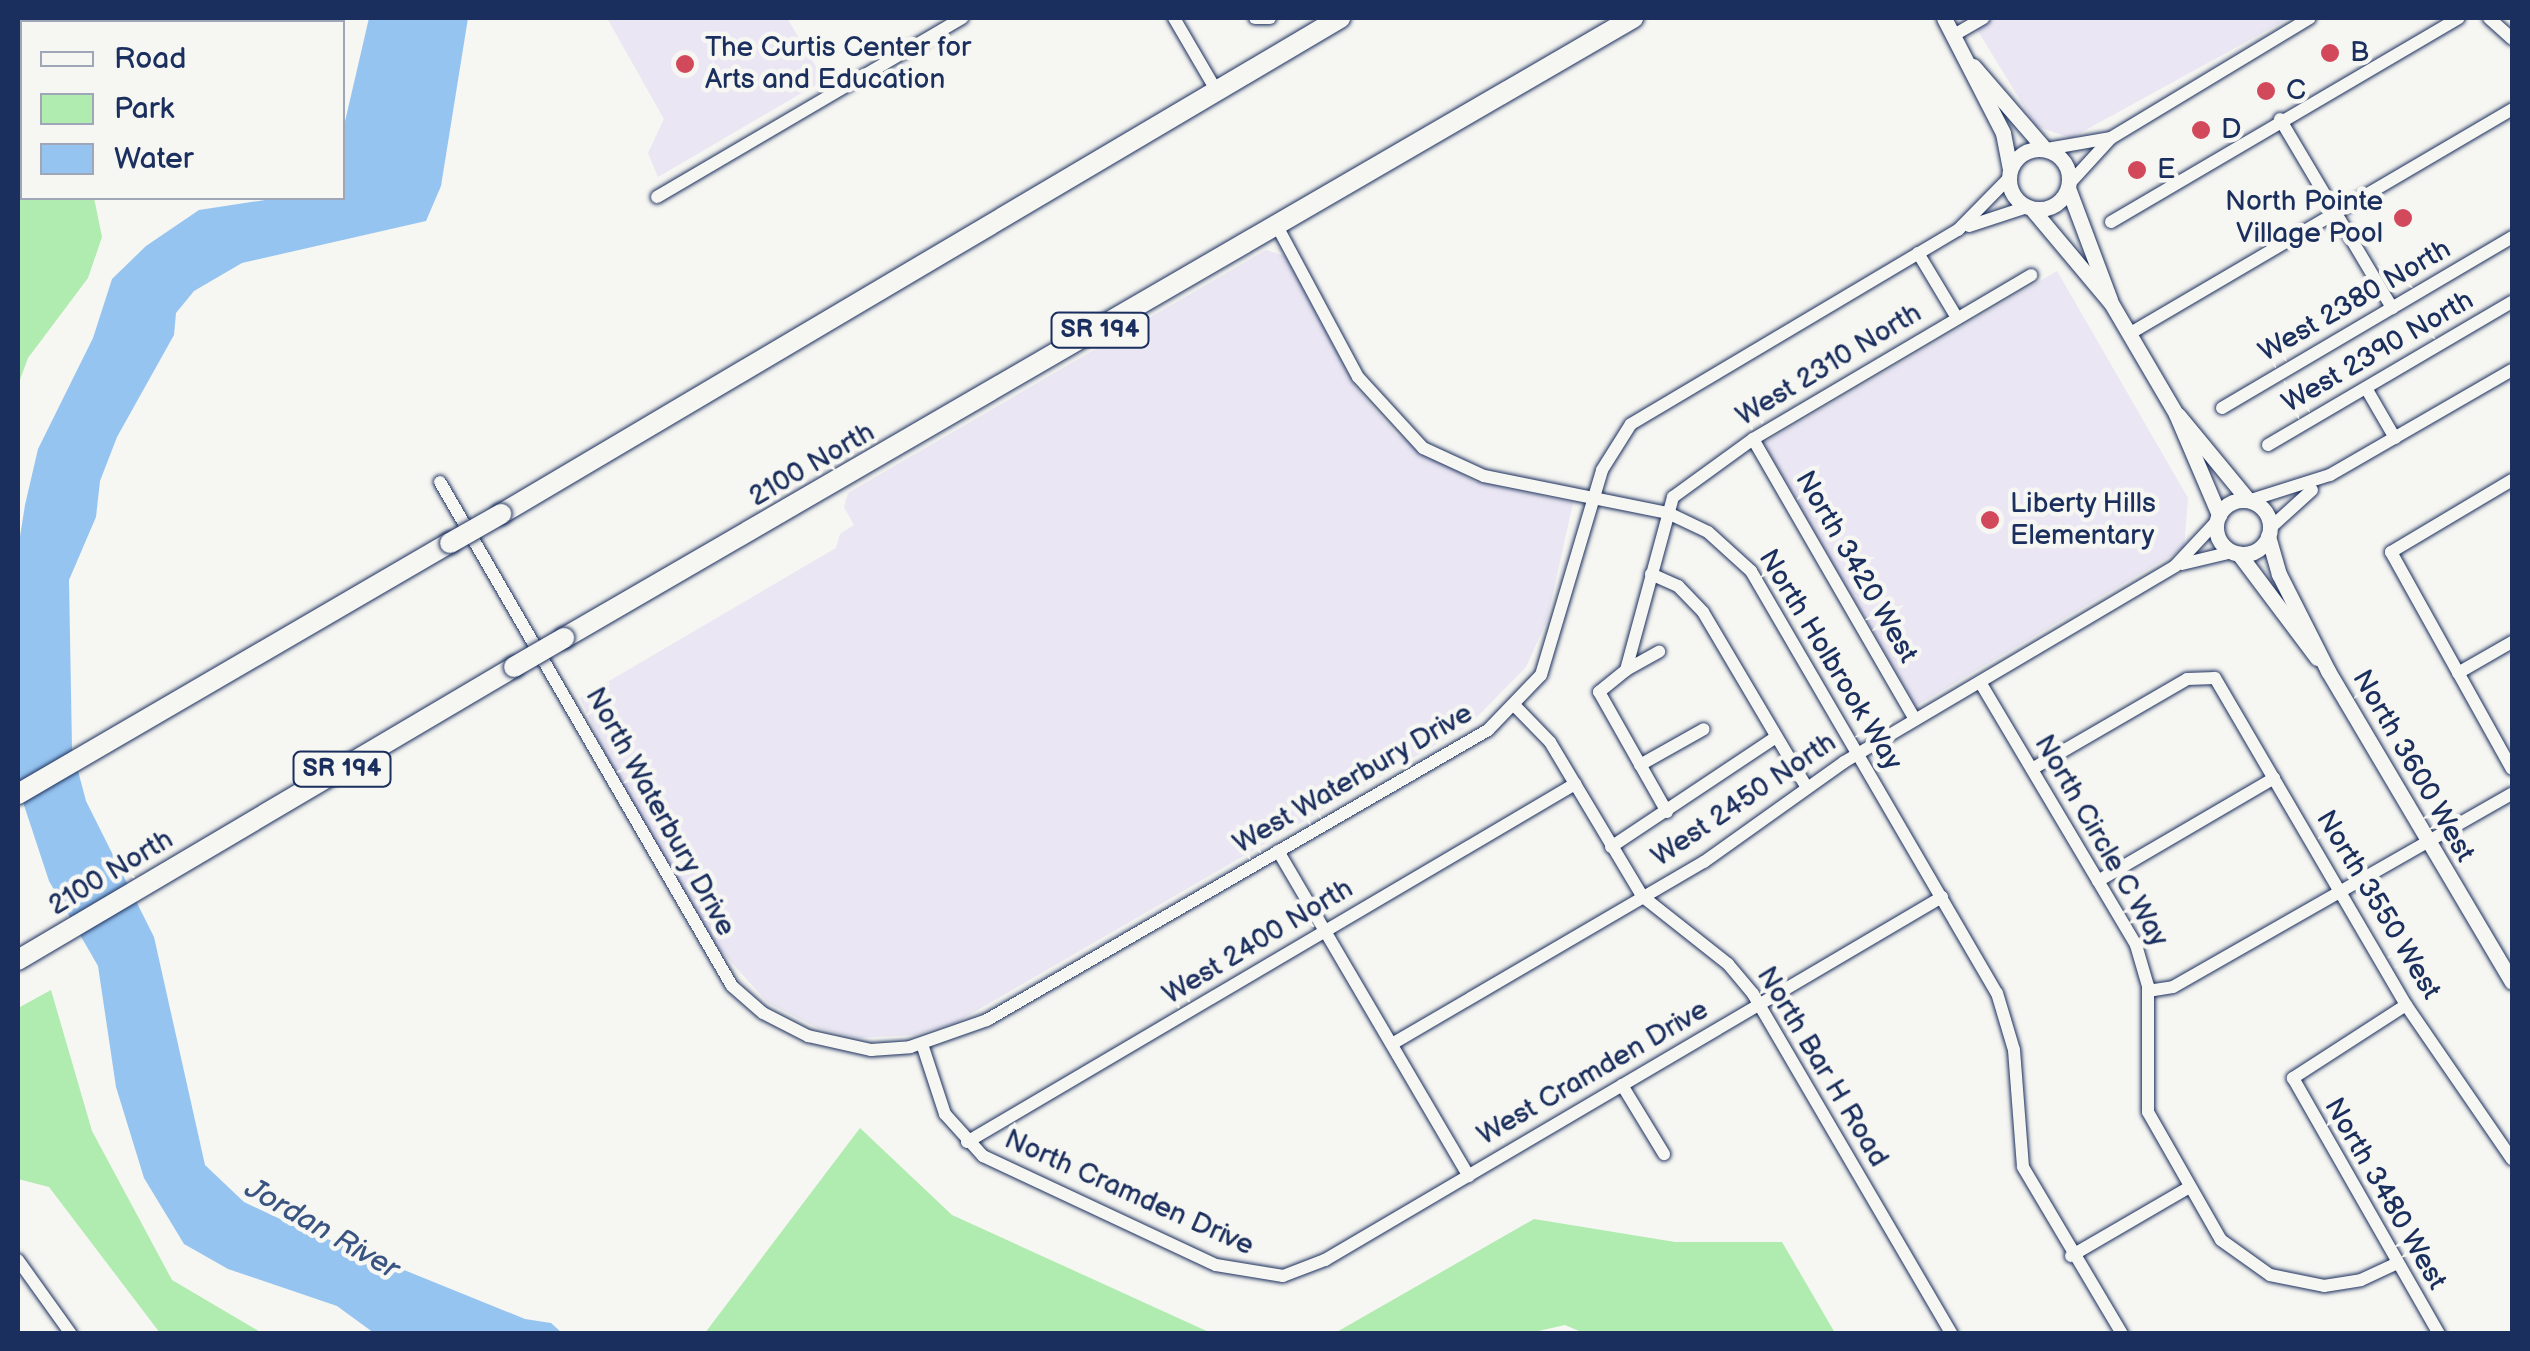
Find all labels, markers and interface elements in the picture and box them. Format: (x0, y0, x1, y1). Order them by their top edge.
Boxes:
legend (20, 20, 345, 200)
place label: The Curtis Center for Arts and Education (705, 31, 971, 97)
place label: B (2350, 36, 2369, 70)
text: Road (114, 41, 187, 77)
marker: B (2319, 42, 2341, 64)
marker: The Curtis Center for Arts and Education (674, 53, 696, 75)
place label: C (2286, 74, 2306, 108)
marker: C (2255, 80, 2277, 102)
text: Park (114, 91, 174, 127)
place label: D (2221, 113, 2241, 147)
marker: D (2190, 119, 2212, 141)
text: Water (114, 141, 194, 177)
place label: E (2157, 153, 2175, 187)
marker: E (2126, 159, 2148, 181)
place label: North Pointe Village Pool (2225, 185, 2383, 251)
marker: North Pointe Village Pool (2392, 207, 2414, 229)
street label: West 2380 North (2253, 233, 2457, 369)
street label: West 2390 North (2276, 284, 2480, 420)
street label: West 2310 North (1730, 297, 1928, 433)
road number: SR 194 (1050, 310, 1150, 350)
street label: 2100 North (743, 416, 881, 514)
street label: North 3420 West (1787, 465, 1925, 669)
place label: Liberty Hills Elementary (2010, 487, 2158, 553)
marker: Liberty Hills Elementary (1979, 509, 2001, 531)
street label: North Holbrook Way (1751, 543, 1909, 777)
street label: North 3600 West (2344, 664, 2482, 868)
street label: North Waterbury Drive (577, 681, 743, 943)
street label: West Waterbury Drive (1226, 696, 1480, 862)
street label: West 2450 North (1645, 726, 1843, 874)
street label: North Circle C Way (2026, 729, 2176, 953)
road number: SR 194 (292, 749, 392, 789)
street label: North 3550 West (2308, 804, 2448, 1006)
street label: 2100 North (43, 823, 179, 923)
street label: West 2400 North (1157, 872, 1359, 1012)
street label: North Bar H Road (1749, 961, 1895, 1173)
street label: West Cramden Drive (1472, 993, 1714, 1153)
street label: North 3480 West (2316, 1092, 2454, 1296)
street label: North Cramden Drive (999, 1123, 1259, 1263)
water label: Jordan River (239, 1171, 405, 1287)

